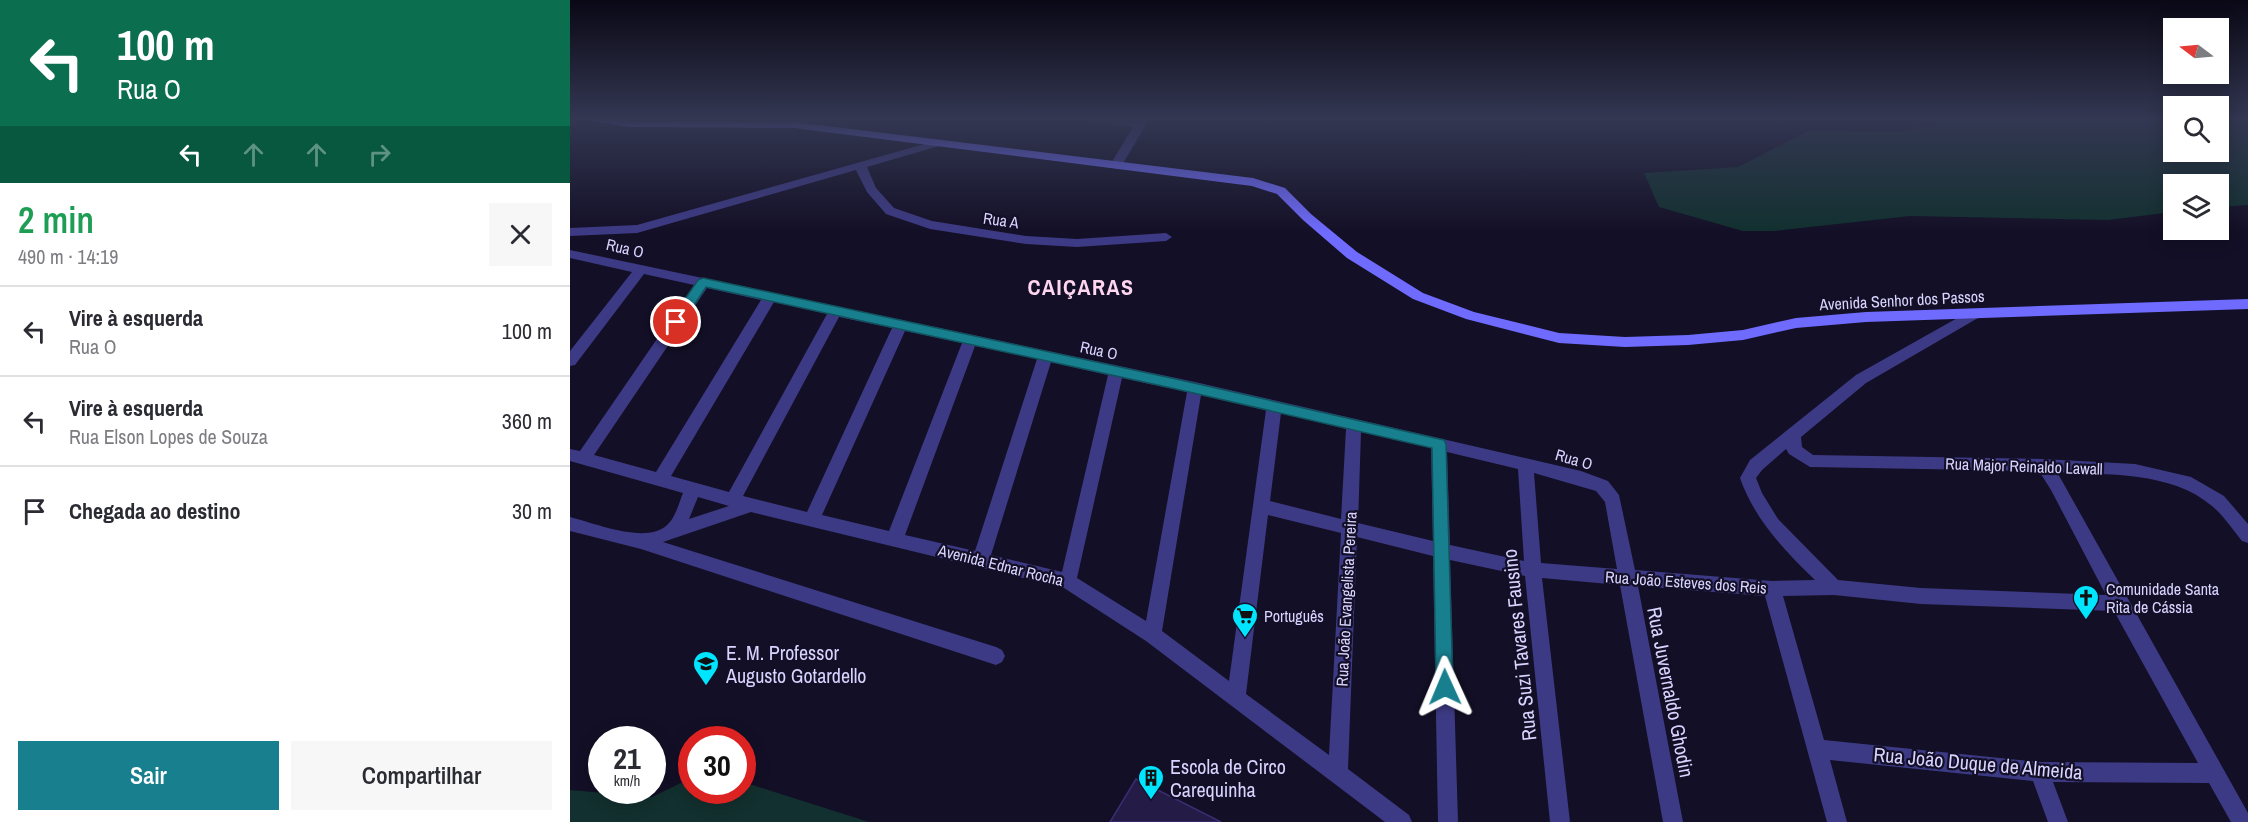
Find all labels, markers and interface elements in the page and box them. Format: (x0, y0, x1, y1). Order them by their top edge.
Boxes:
text: 100 m (117, 17, 215, 73)
north arrow (2163, 18, 2229, 84)
map controls (2163, 18, 2229, 240)
icon: left (18, 24, 96, 102)
text: Rua O (117, 71, 181, 107)
button: search (2163, 96, 2229, 162)
icon: left (174, 138, 207, 171)
icon: ahead (237, 138, 270, 171)
icon: ahead (300, 138, 333, 171)
icon: right (363, 138, 396, 171)
button: layers (2163, 174, 2229, 240)
text: 2 min (18, 196, 94, 244)
button: close (489, 203, 552, 266)
street label: Rua A (982, 207, 1020, 233)
street label: Rua O (604, 233, 646, 263)
text: 490 m · 14:19 (18, 243, 118, 270)
district label: CAIÇARAS (1027, 272, 1135, 302)
street label: Avenida Senhor dos Passos (1818, 285, 1985, 315)
pin (650, 296, 701, 347)
text: Vire à esquerda (69, 303, 203, 333)
icon: arrive (659, 305, 692, 338)
icon: left (18, 315, 51, 348)
text: 100 m (502, 316, 552, 346)
text: Rua O (69, 333, 116, 360)
street label: Rua O (1078, 335, 1120, 365)
text: Vire à esquerda (69, 393, 203, 423)
icon: left (18, 405, 51, 438)
text: 360 m (502, 406, 552, 436)
text: Rua Elson Lopes de Souza (69, 423, 268, 450)
street label: Rua O (1553, 443, 1595, 475)
street label: Rua Major Reinaldo Lawall (1945, 452, 2103, 480)
icon: arrive (18, 495, 51, 528)
text: Chegada ao destino (69, 496, 240, 526)
text: 30 m (512, 496, 552, 526)
street label: Rua João Evangelista Pereira (1330, 510, 1362, 687)
street label: Avenida Ednar Rocha (935, 539, 1067, 591)
street label: Rua Suzi Tavares Fausino (1496, 548, 1542, 742)
street label: Rua João Esteves dos Reis (1604, 565, 1768, 599)
place label: Comunidade Santa Rita de Cássia (2106, 578, 2220, 618)
church icon: Comunidade Santa Rita de Cássia (2071, 583, 2101, 621)
supermarket icon: Português (1230, 601, 1260, 639)
street label: Rua Juvernaldo Ghodin (1641, 604, 1701, 780)
place label: Português (1264, 605, 1324, 627)
place label: E. M. Professor Augusto Gotardello (725, 639, 866, 689)
school or university icon: E. M. Professor Augusto Gotardello (691, 649, 721, 687)
position arrow (1413, 655, 1477, 719)
speed limit sign: 30 (678, 726, 756, 804)
text: 21 (613, 738, 641, 778)
street label: Rua João Duque de Almeida (1872, 740, 2084, 786)
button: Sair (18, 741, 279, 810)
button: Compartilhar (291, 741, 552, 810)
place label: Escola de Circo Carequinha (1170, 753, 1286, 803)
building icon: Escola de Circo Carequinha (1136, 763, 1166, 801)
text: km/h (614, 770, 640, 791)

